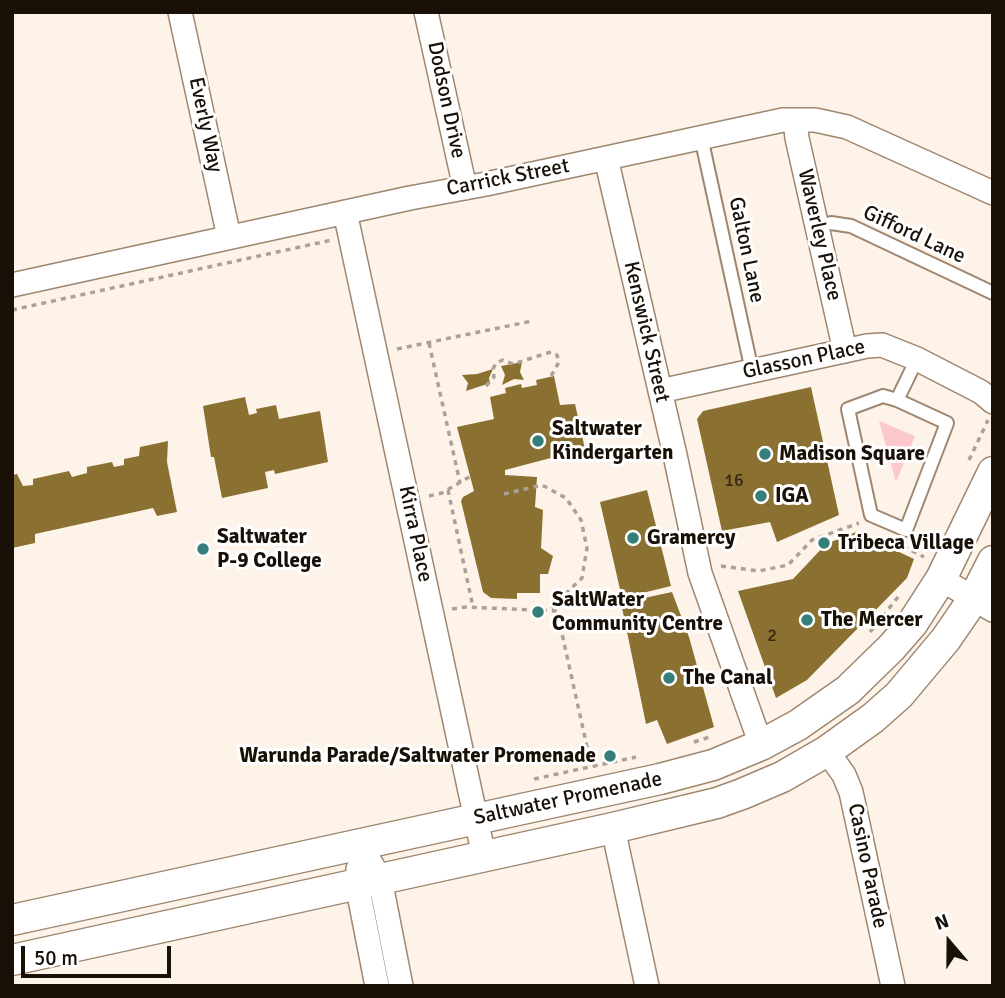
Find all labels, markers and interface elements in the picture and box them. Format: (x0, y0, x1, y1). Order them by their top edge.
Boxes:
street label: Dodson Drive (421, 39, 471, 161)
street label: Everly Way (183, 75, 227, 175)
street label: Carrick Street (445, 154, 571, 202)
street label: Waverley Place (792, 167, 846, 303)
street label: Galton Lane (723, 195, 769, 305)
street label: Gifford Lane (859, 200, 969, 270)
street label: Kenswick Street (618, 259, 674, 405)
street label: Glasson Place (740, 335, 868, 385)
place label: Saltwater Kindergarten (552, 416, 673, 466)
marker: Saltwater Kindergarten (530, 433, 546, 449)
place label: Madison Square (779, 441, 925, 467)
marker: Madison Square (757, 446, 773, 462)
house number: 16 (724, 470, 744, 492)
place label: IGA (775, 483, 809, 509)
street label: Kirra Place (393, 484, 437, 584)
marker: IGA (753, 488, 769, 504)
place label: Saltwater P-9 College (217, 524, 322, 574)
place label: Gramercy (647, 525, 735, 551)
marker: Gramercy (625, 530, 641, 546)
place label: Tribeca Village (838, 530, 974, 556)
marker: Tribeca Village (816, 535, 832, 551)
marker: Saltwater P-9 College (195, 541, 211, 557)
place label: SaltWater Community Centre (552, 587, 723, 637)
marker: SaltWater Community Centre (530, 604, 546, 620)
place label: The Mercer (821, 607, 923, 633)
marker: The Mercer (799, 612, 815, 628)
house number: 2 (767, 625, 777, 647)
place label: The Canal (683, 665, 773, 691)
marker: The Canal (661, 670, 677, 686)
place label: Warunda Parade/Saltwater Promenade (239, 743, 596, 769)
marker: Warunda Parade/Saltwater Promenade (602, 748, 618, 764)
street label: Saltwater Promenade (472, 767, 664, 831)
street label: Casino Parade (841, 801, 893, 931)
north arrow (914, 907, 984, 977)
text: N (932, 909, 952, 936)
scale bar (24, 932, 175, 976)
text: 50 m (34, 945, 78, 971)

